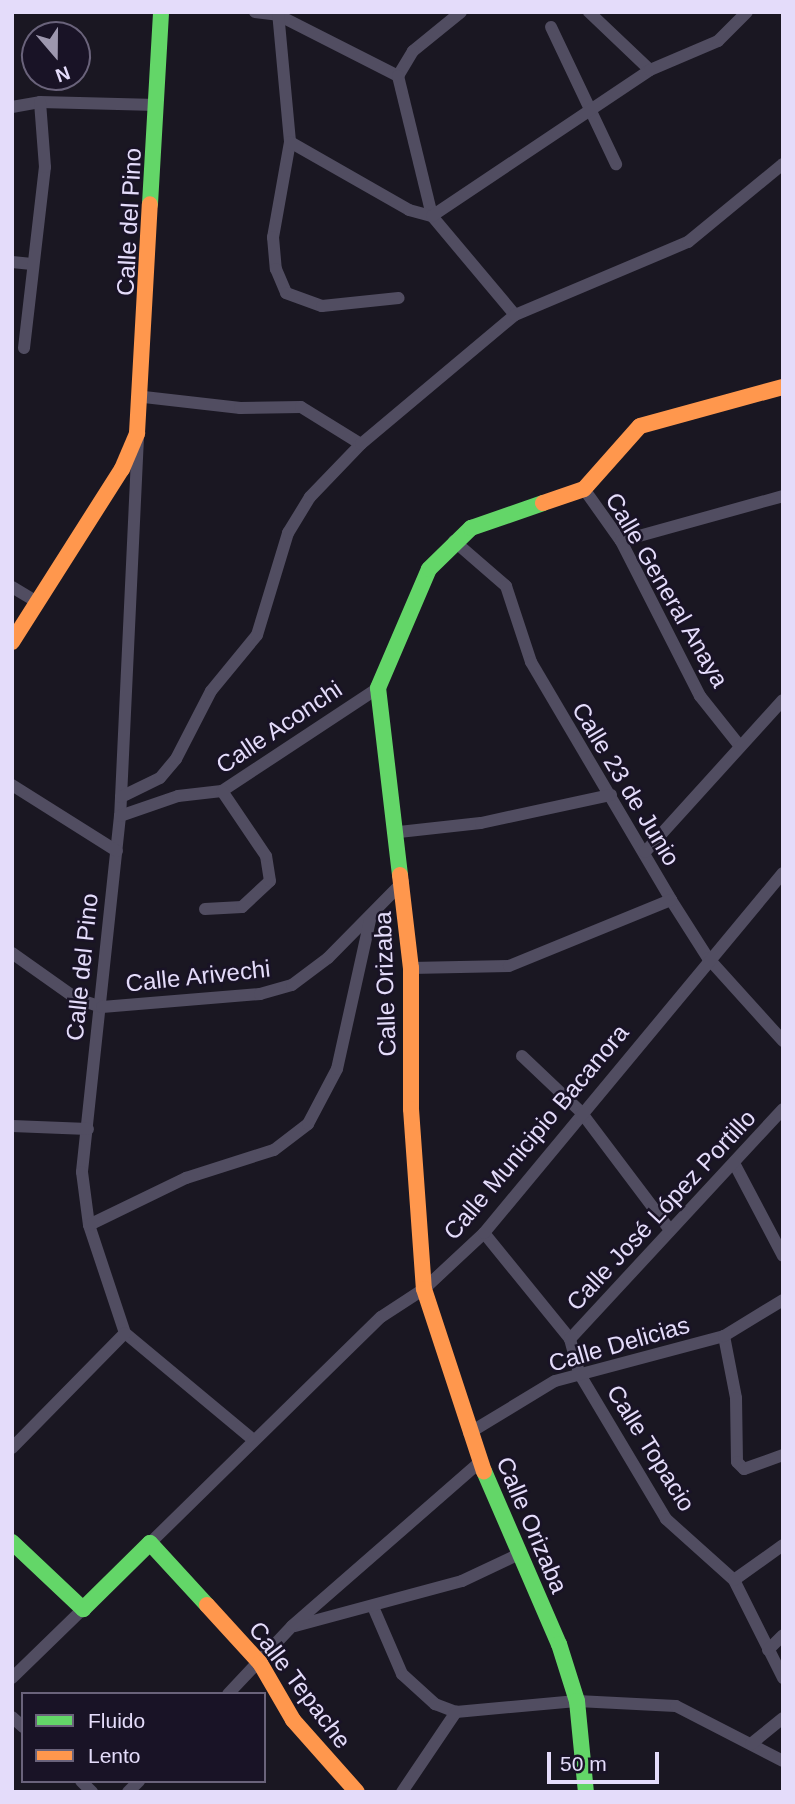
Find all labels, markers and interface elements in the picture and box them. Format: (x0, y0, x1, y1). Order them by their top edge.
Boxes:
north arrow (21, 21, 91, 91)
text: N (53, 62, 73, 87)
street label: Calle del Pino (111, 147, 147, 297)
street label: Calle General Anaya (599, 487, 735, 693)
street label: Calle Aconchi (210, 674, 348, 780)
street label: Calle 23 de Junio (566, 697, 686, 871)
street label: Calle del Pino (60, 892, 104, 1042)
street label: Calle Orizaba (368, 911, 402, 1057)
street label: Calle Arivechi (124, 954, 272, 998)
street label: Calle Municipio Bacanora (438, 1019, 634, 1245)
street label: Calle José López Portillo (560, 1104, 762, 1316)
street label: Calle Delicias (545, 1310, 693, 1378)
street label: Calle Topacio (601, 1379, 701, 1517)
street label: Calle Orizaba (490, 1452, 574, 1598)
street label: Calle Tepache (243, 1616, 357, 1754)
legend (21, 1692, 266, 1783)
text: Fluido (88, 1709, 145, 1732)
scale bar (550, 1738, 662, 1782)
text: Lento (88, 1744, 141, 1767)
text: 50 m (560, 1752, 607, 1775)

